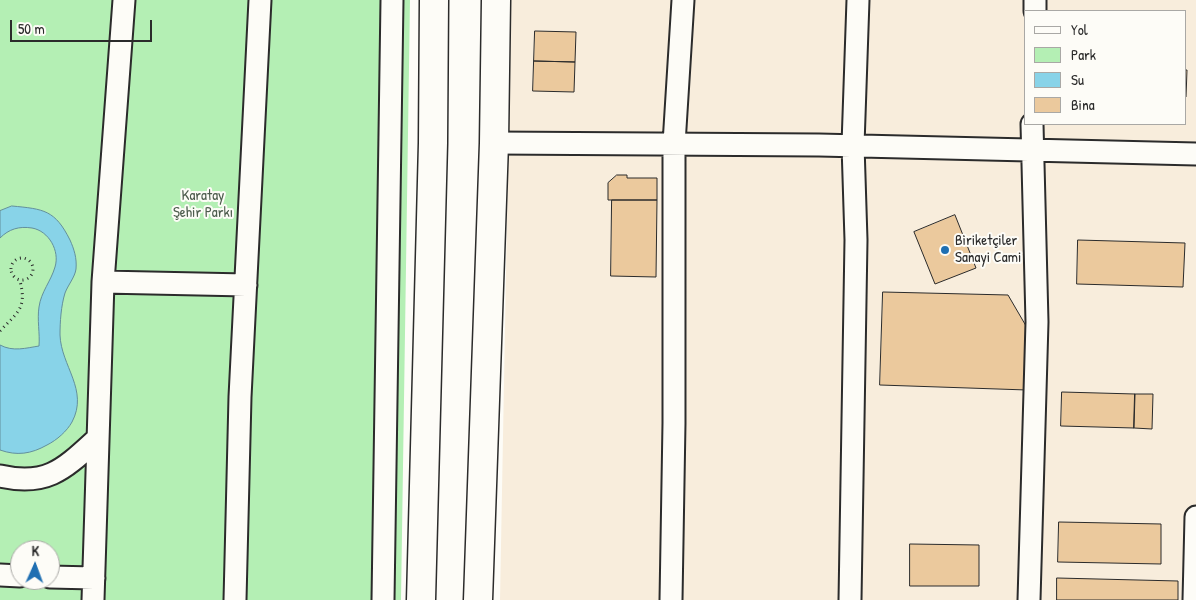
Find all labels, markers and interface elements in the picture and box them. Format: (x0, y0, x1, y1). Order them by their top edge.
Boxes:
scale bar (12, 10, 155, 42)
legend (1024, 10, 1186, 125)
text: 50 m (18, 18, 45, 39)
text: Yol (1071, 19, 1088, 40)
text: Park (1071, 44, 1096, 65)
text: Su (1071, 69, 1084, 90)
text: Bina (1071, 94, 1095, 115)
park label: Karatay Şehir Parkı (173, 187, 233, 222)
place label: Biriketçiler Sanayi Cami (955, 232, 1021, 267)
marker: Biriketçiler Sanayi Cami (939, 244, 951, 256)
north arrow (10, 540, 60, 590)
text: K (32, 541, 39, 560)

